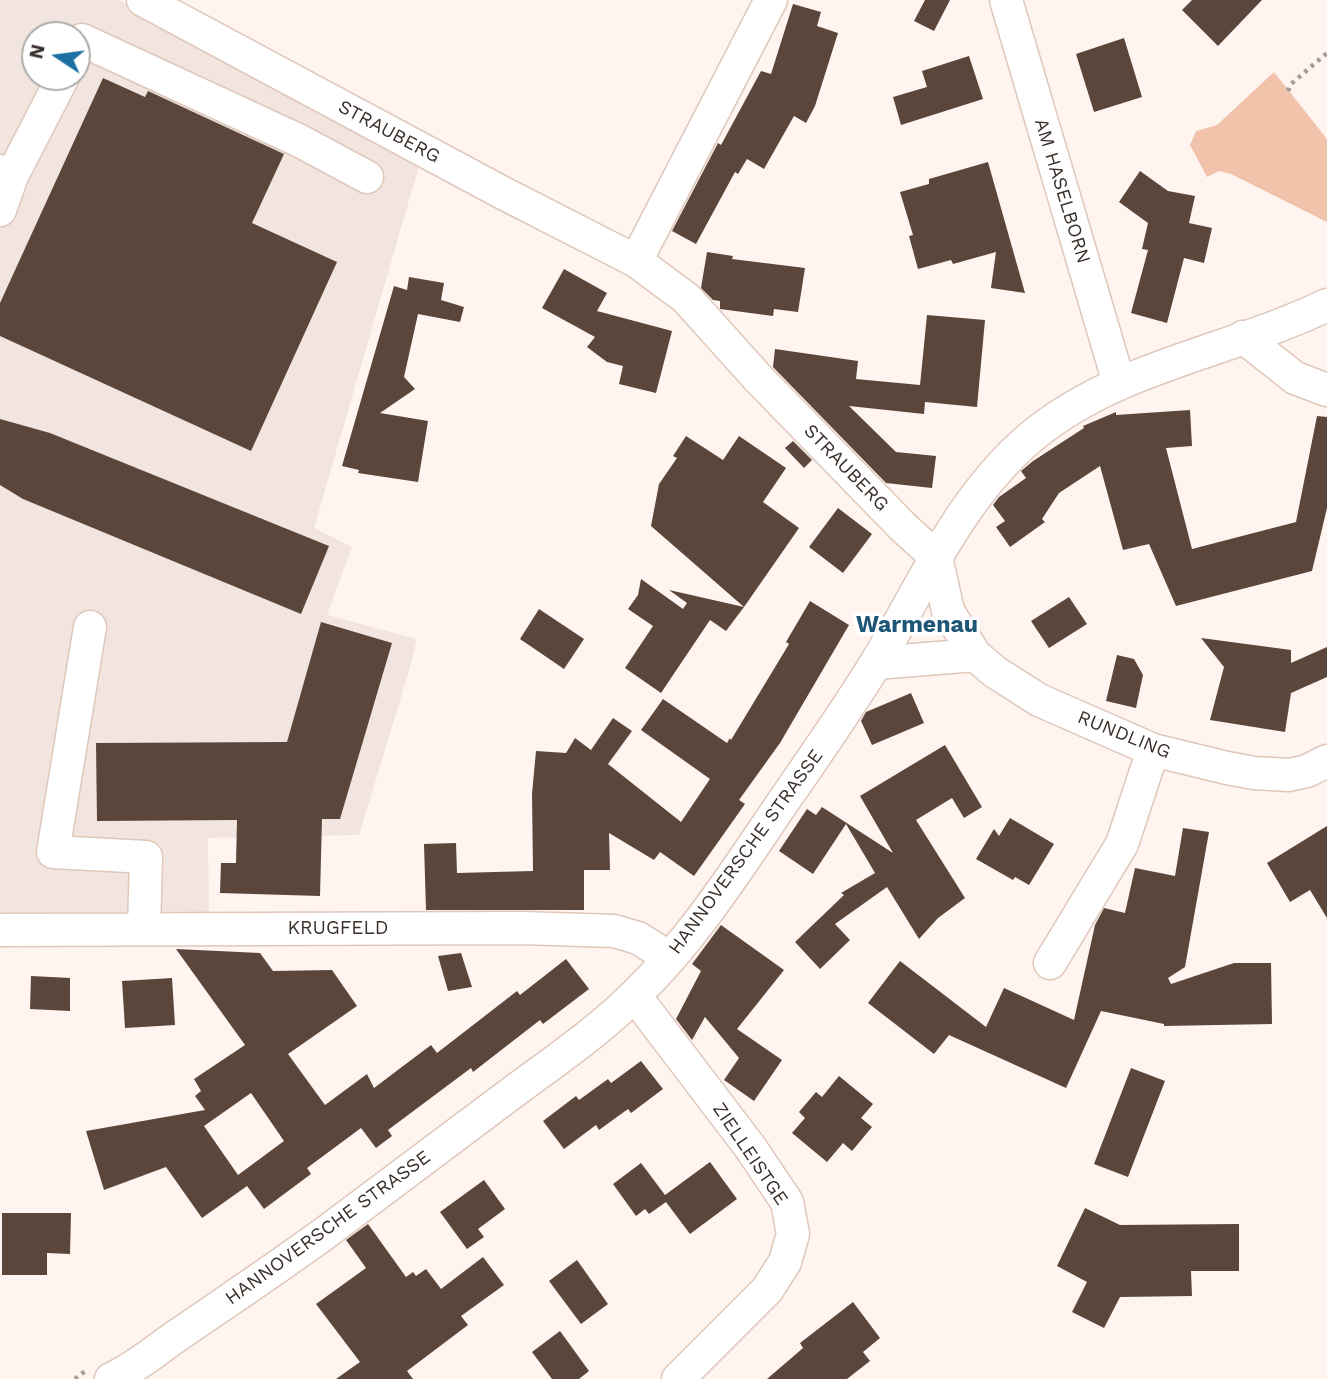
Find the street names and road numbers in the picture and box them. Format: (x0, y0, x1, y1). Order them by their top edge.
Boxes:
street label: STRAUBERG (334, 96, 444, 168)
street label: AM HASELBORN (1029, 116, 1095, 266)
street label: STRAUBERG (799, 420, 893, 516)
street label: RUNDLING (1074, 706, 1174, 764)
street label: HANNOVERSCHE STRASSE (664, 745, 828, 959)
street label: KRUGFELD (287, 917, 389, 939)
street label: ZIELLEISTGE (707, 1098, 793, 1210)
street label: HANNOVERSCHE STRASSE (221, 1146, 435, 1310)

